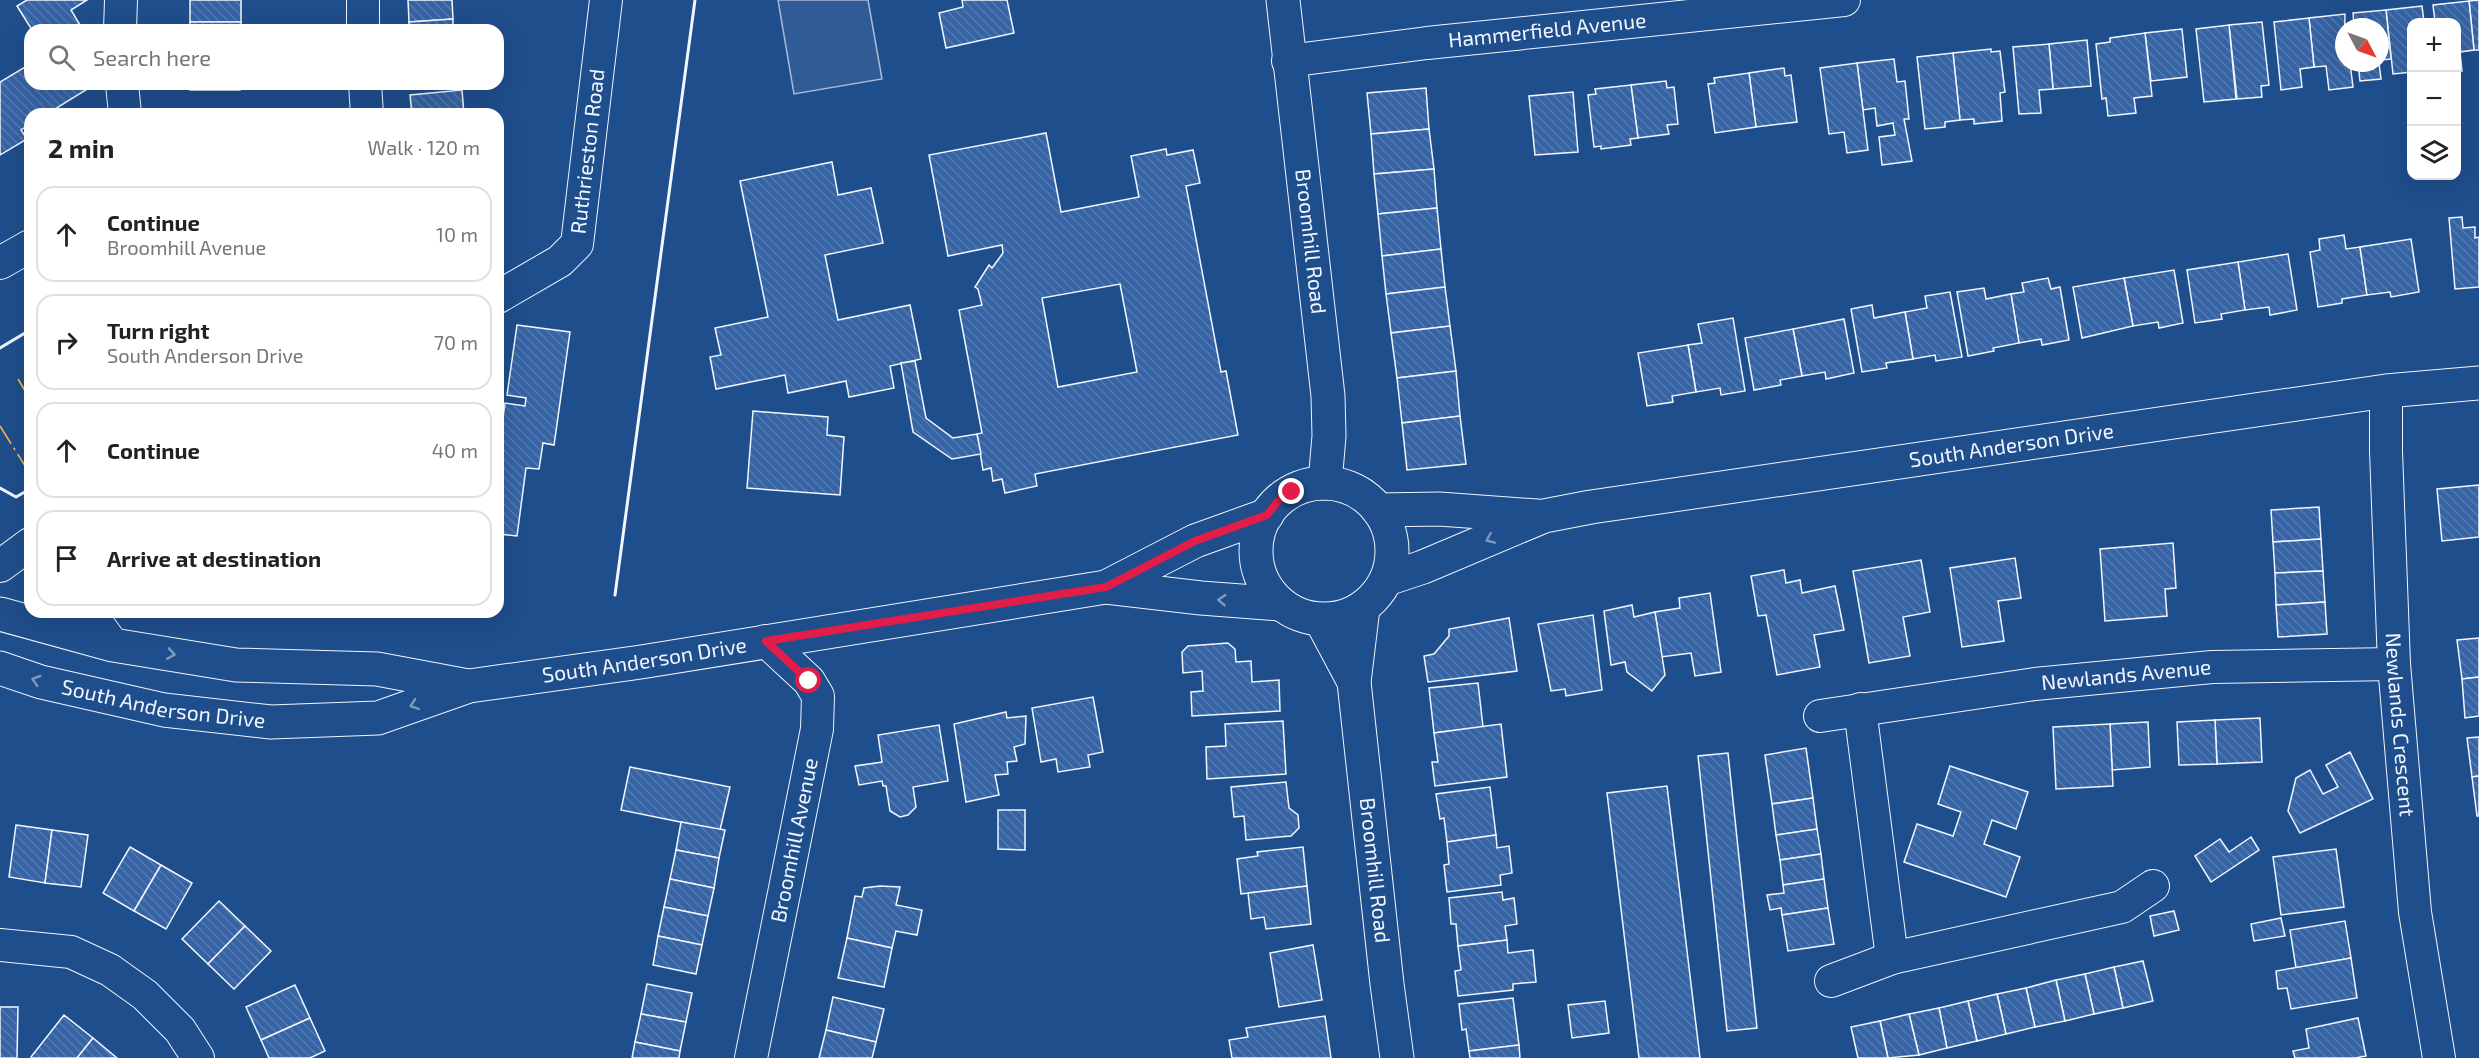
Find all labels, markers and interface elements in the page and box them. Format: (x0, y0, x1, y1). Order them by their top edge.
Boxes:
street label: Hammerfield Avenue (1447, 6, 1647, 52)
north arrow (2335, 18, 2389, 72)
map controls (2407, 18, 2461, 180)
button: + (2407, 18, 2461, 72)
search box (24, 24, 504, 90)
icon: search (45, 41, 78, 74)
text: Search here (93, 44, 211, 70)
street label: Ruthrieston Road (564, 67, 609, 235)
button: − (2407, 72, 2461, 126)
button: layers (2407, 126, 2461, 180)
text: 2 min (48, 132, 114, 163)
text: Walk · 120 m (368, 135, 480, 159)
street label: Broomhill Road (1291, 167, 1333, 315)
text: Continue (107, 209, 200, 235)
icon: ahead (50, 218, 83, 251)
text: 10 m (436, 222, 478, 246)
text: Broomhill Avenue (107, 235, 266, 259)
text: Turn right (107, 317, 209, 343)
icon: right (50, 326, 83, 359)
text: 70 m (434, 330, 478, 354)
text: South Anderson Drive (107, 343, 304, 367)
street label: South Anderson Drive (1907, 417, 2115, 471)
icon: ahead (50, 434, 83, 467)
text: Continue (107, 437, 200, 463)
text: 40 m (432, 438, 478, 462)
route end (1278, 478, 1304, 504)
one-way arrow (1486, 531, 1497, 543)
icon: arrive (50, 542, 83, 575)
text: Arrive at destination (107, 545, 321, 571)
one-way arrow (1217, 594, 1226, 607)
street label: South Anderson Drive (540, 631, 748, 687)
street label: Newlands Crescent (2382, 632, 2421, 817)
one-way arrow (165, 647, 175, 660)
street label: Newlands Avenue (2040, 653, 2212, 694)
route start (795, 667, 821, 693)
street label: South Anderson Drive (59, 673, 267, 732)
one-way arrow (31, 675, 42, 687)
one-way arrow (409, 698, 420, 711)
street label: Broomhill Avenue (764, 755, 822, 925)
street label: Broomhill Road (1356, 796, 1396, 944)

